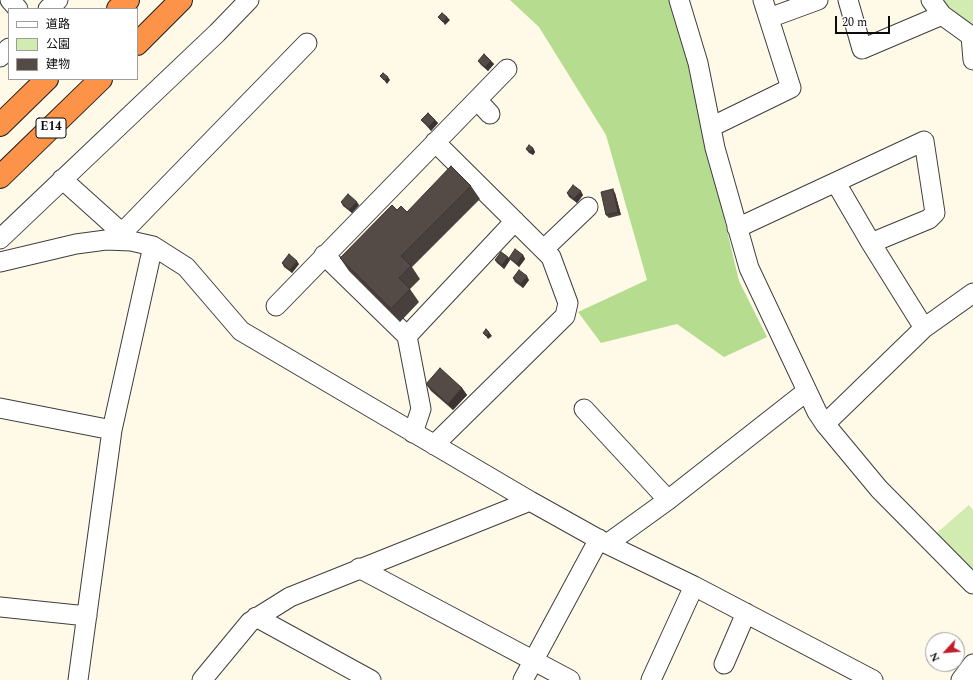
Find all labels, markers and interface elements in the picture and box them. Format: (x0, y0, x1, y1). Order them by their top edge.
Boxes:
legend (8, 8, 138, 80)
scale bar (837, 8, 892, 34)
text: 20 m (842, 13, 867, 32)
text: 道路 (46, 15, 70, 34)
text: 公園 (46, 35, 70, 54)
text: 建物 (46, 55, 70, 74)
road number: E14 (36, 118, 66, 138)
north arrow (925, 632, 965, 672)
text: N (925, 649, 944, 665)

